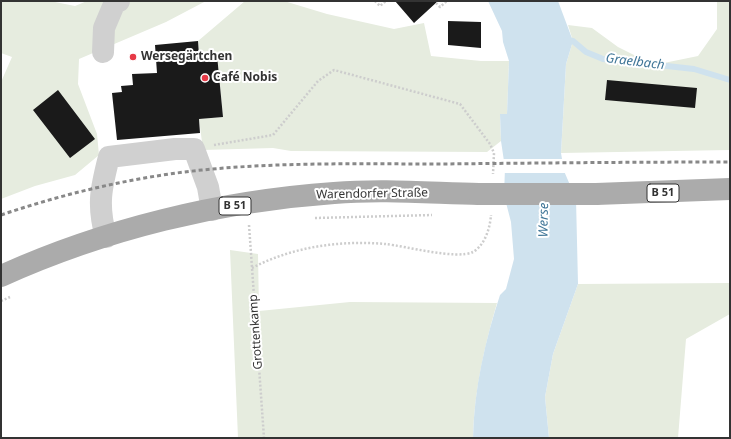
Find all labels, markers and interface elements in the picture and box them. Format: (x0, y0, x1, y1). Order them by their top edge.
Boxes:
place label: Wersegärtchen (141, 50, 232, 64)
water label: Graelbach (605, 51, 665, 73)
marker: Wersegärtchen (128, 52, 138, 62)
place label: Café Nobis (213, 71, 277, 85)
marker: Café Nobis (200, 73, 210, 83)
road number: B 51 (647, 184, 679, 202)
street label: Warendorfer Straße (316, 186, 428, 202)
road number: B 51 (219, 197, 251, 215)
water label: Werse (536, 203, 552, 237)
street label: Grottenkamp (246, 294, 266, 370)

